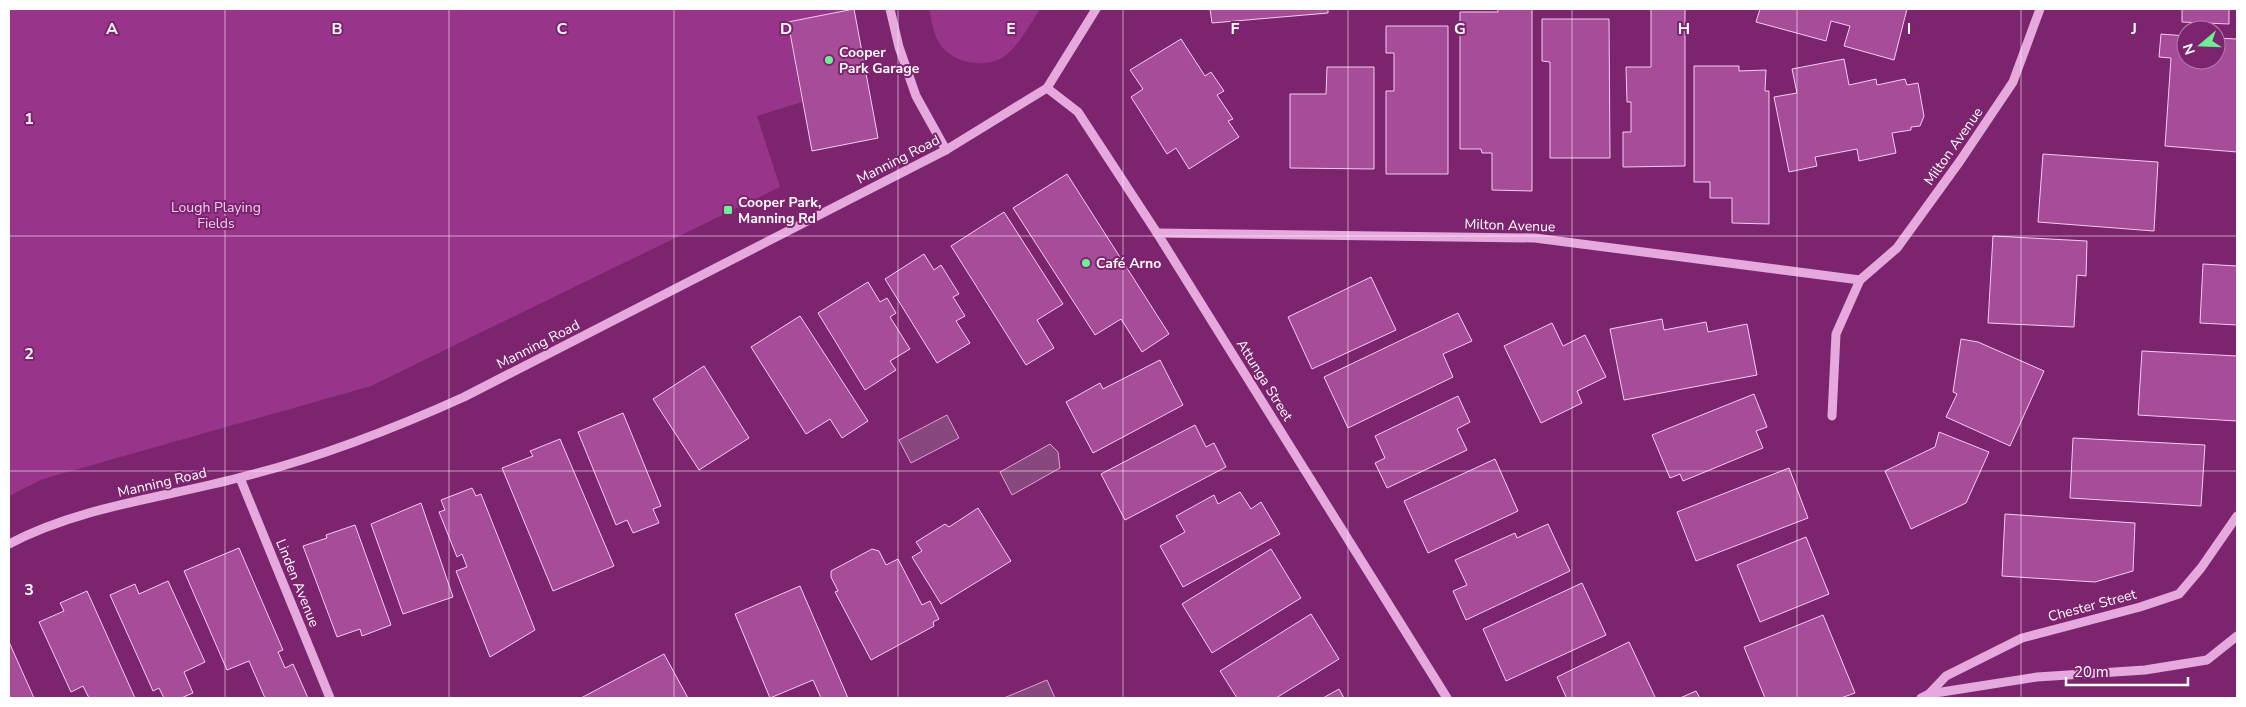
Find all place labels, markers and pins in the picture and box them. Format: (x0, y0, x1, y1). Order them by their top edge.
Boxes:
place label: Cooper Park Garage (839, 43, 920, 78)
marker: Cooper Park Garage (823, 54, 835, 66)
place label: Cooper Park, Manning Rd (738, 193, 822, 228)
marker: Cooper Park, Manning Rd (722, 204, 734, 216)
place label: Café Arno (1096, 254, 1161, 273)
marker: Café Arno (1080, 257, 1092, 269)

